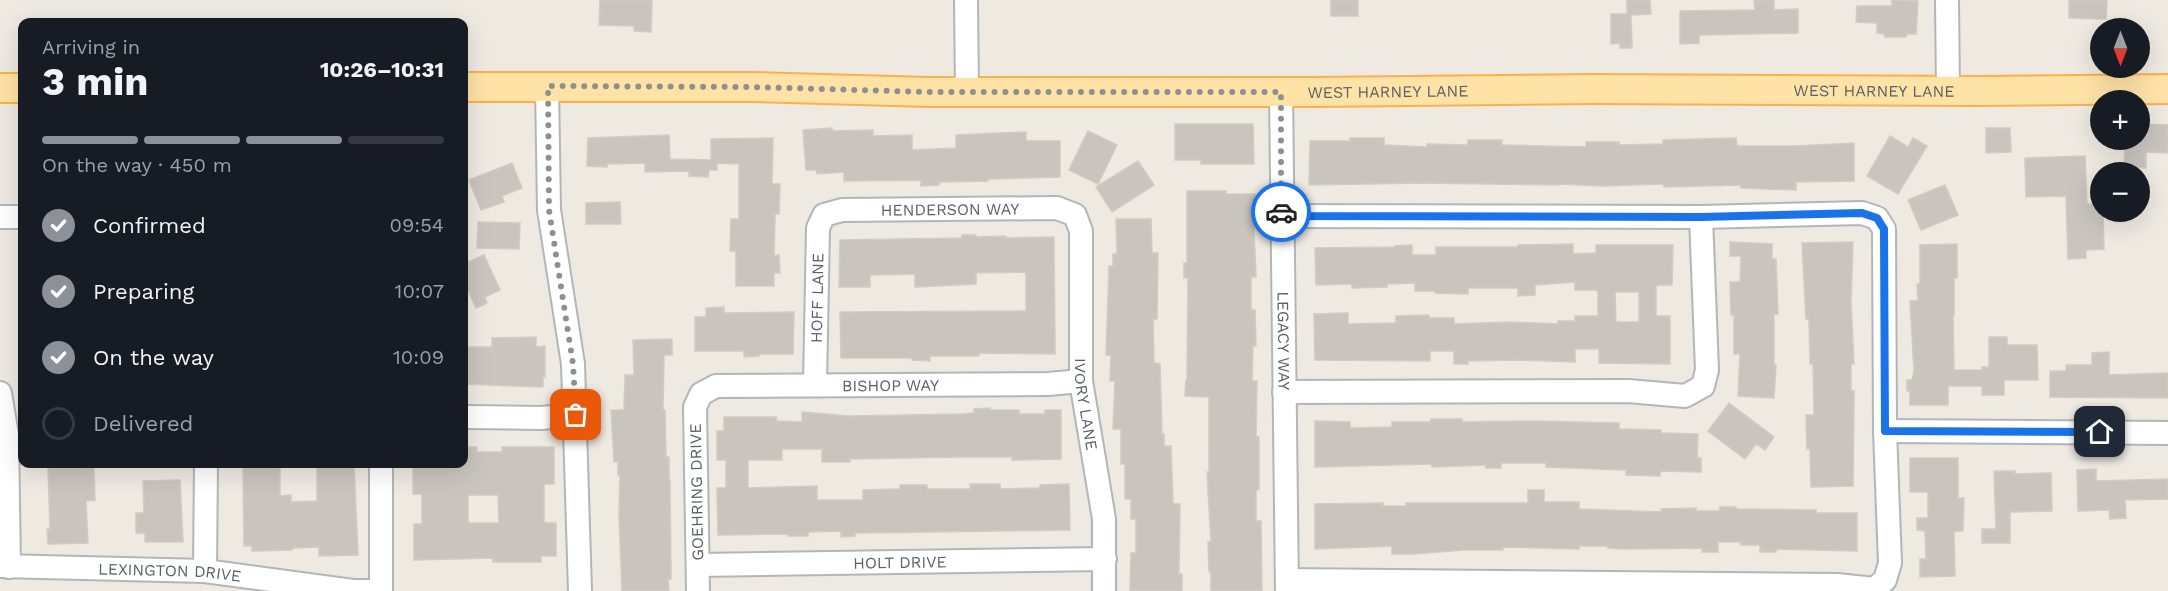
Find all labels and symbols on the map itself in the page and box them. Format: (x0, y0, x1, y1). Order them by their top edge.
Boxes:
north arrow (2090, 18, 2150, 78)
street label: WEST HARNEY LANE (1307, 81, 1469, 102)
street label: WEST HARNEY LANE (1793, 81, 1954, 101)
courier (1251, 182, 1311, 242)
street label: HENDERSON WAY (881, 199, 1019, 220)
street label: HOFF LANE (807, 253, 828, 343)
street label: LEGACY WAY (1273, 291, 1294, 391)
street label: IVORY LANE (1071, 358, 1101, 452)
street label: BISHOP WAY (842, 376, 939, 395)
pin (550, 389, 601, 440)
pin (2074, 406, 2125, 457)
street label: GOEHRING DRIVE (686, 423, 707, 561)
street label: HOLT DRIVE (853, 552, 947, 573)
street label: LEXINGTON DRIVE (98, 559, 243, 586)

